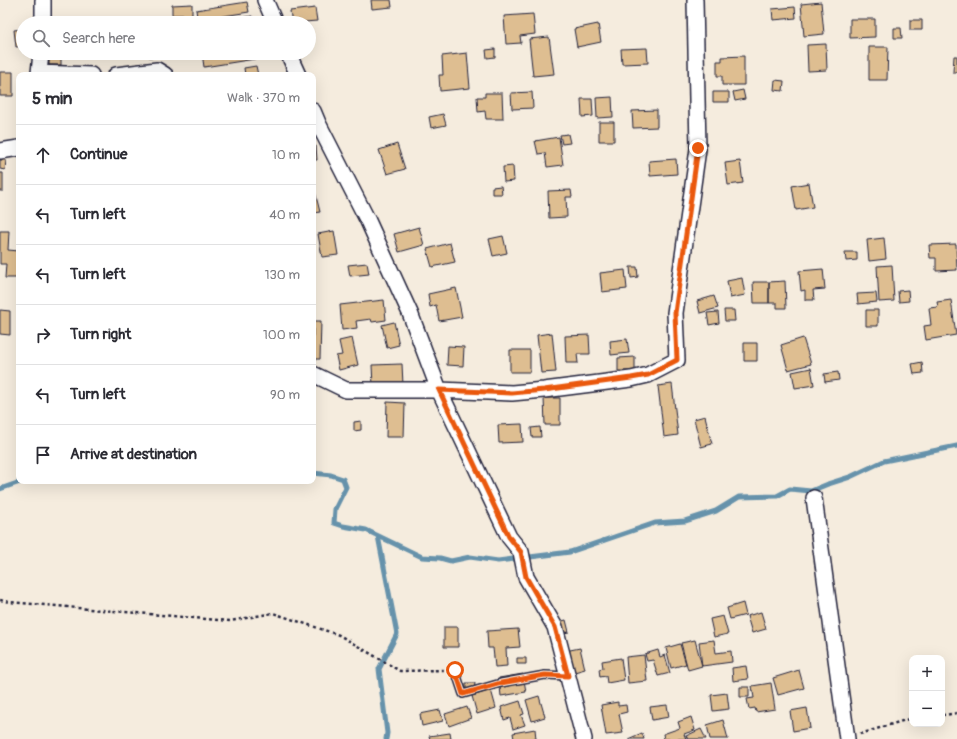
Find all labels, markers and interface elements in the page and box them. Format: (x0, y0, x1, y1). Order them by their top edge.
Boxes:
search box (16, 16, 316, 60)
icon: search (30, 27, 52, 49)
text: Search here (62, 29, 135, 48)
text: 5 min (32, 88, 72, 109)
text: Walk · 370 m (227, 90, 300, 106)
route end (689, 139, 707, 157)
icon: ahead (32, 144, 54, 166)
text: Continue (70, 145, 128, 164)
text: 10 m (272, 147, 300, 163)
icon: left (32, 204, 54, 226)
text: Turn left (70, 205, 126, 224)
text: 40 m (269, 207, 300, 223)
icon: left (32, 264, 54, 286)
text: Turn left (70, 265, 126, 284)
text: 130 m (264, 267, 300, 283)
icon: right (32, 324, 54, 346)
text: Turn right (70, 325, 131, 344)
text: 100 m (263, 327, 300, 343)
icon: left (32, 384, 54, 406)
text: Turn left (70, 385, 126, 404)
text: 90 m (270, 387, 300, 403)
icon: arrive (32, 444, 54, 466)
text: Arrive at destination (70, 445, 197, 464)
map controls (909, 655, 945, 727)
button: + (909, 655, 945, 691)
route start (446, 661, 464, 679)
button: − (909, 691, 945, 727)

